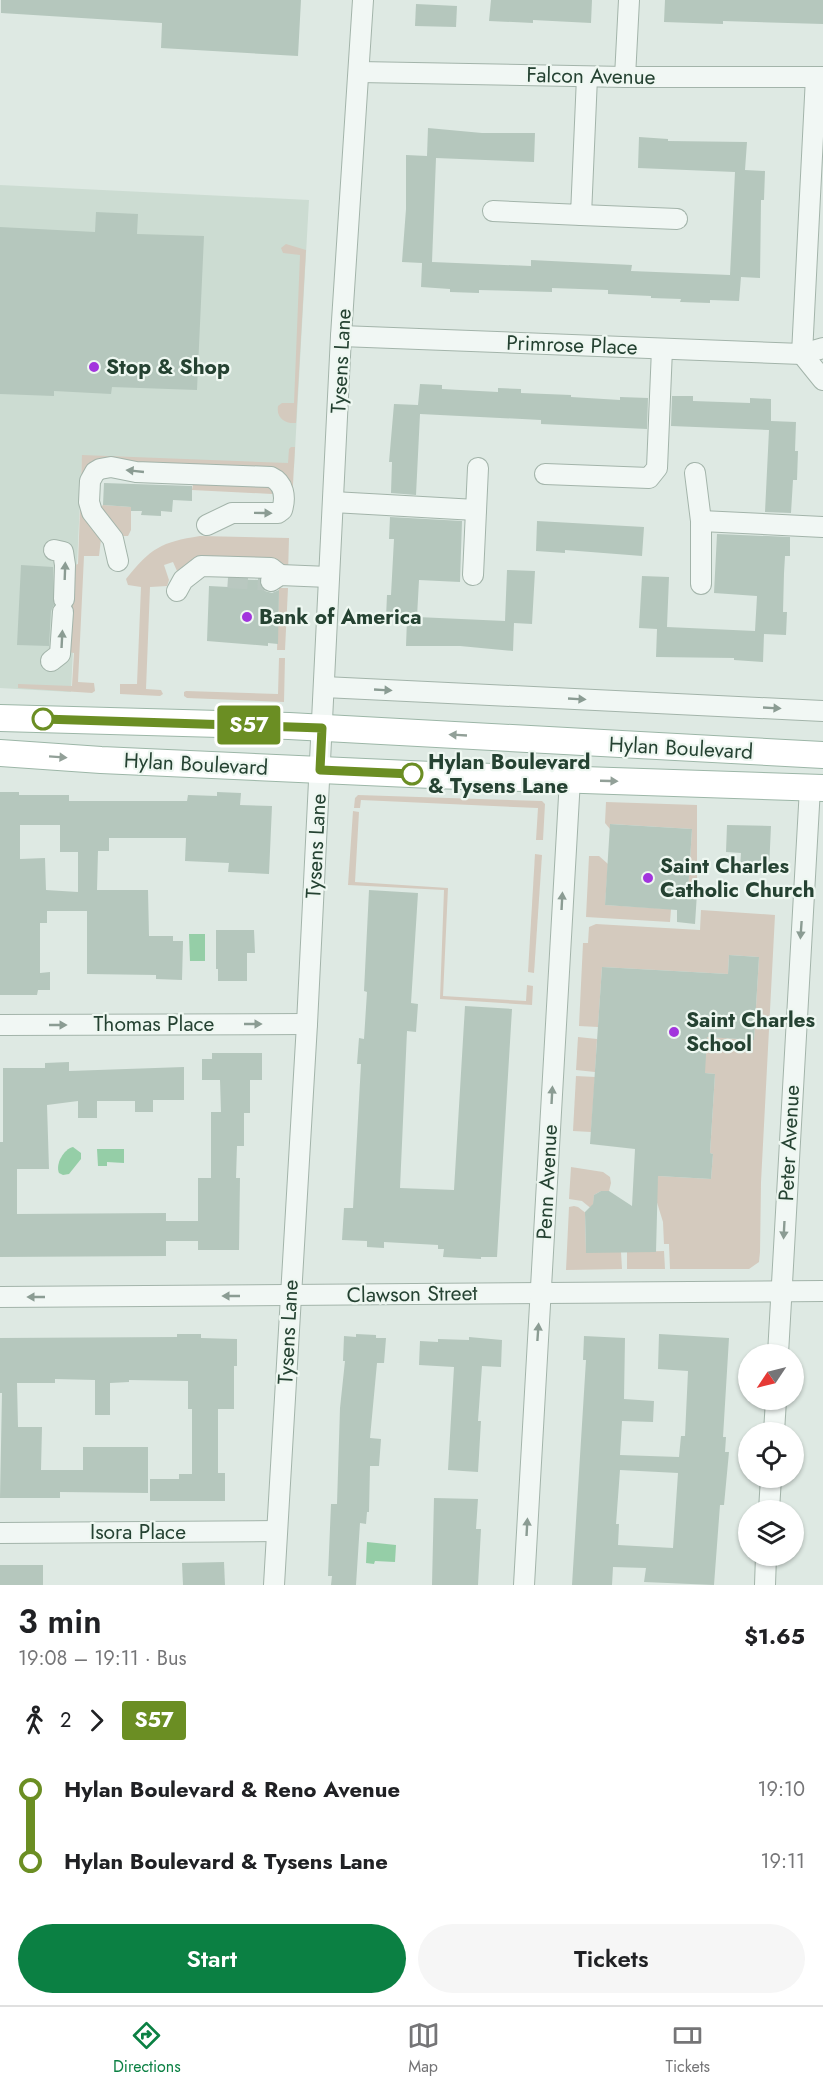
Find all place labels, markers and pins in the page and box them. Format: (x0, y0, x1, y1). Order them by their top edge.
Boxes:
place label: Stop & Shop (106, 352, 230, 382)
marker: Stop & Shop (87, 360, 101, 374)
place label: Bank of America (259, 602, 421, 632)
marker: Bank of America (240, 610, 254, 624)
unlabelled marker (32, 708, 54, 730)
place label: Hylan Boulevard & Tysens Lane (428, 747, 591, 801)
marker: Hylan Boulevard & Tysens Lane (401, 763, 423, 785)
place label: Saint Charles Catholic Church (660, 851, 815, 905)
marker: Saint Charles Catholic Church (641, 871, 655, 885)
place label: Saint Charles School (686, 1005, 816, 1059)
marker: Saint Charles School (667, 1025, 681, 1039)

